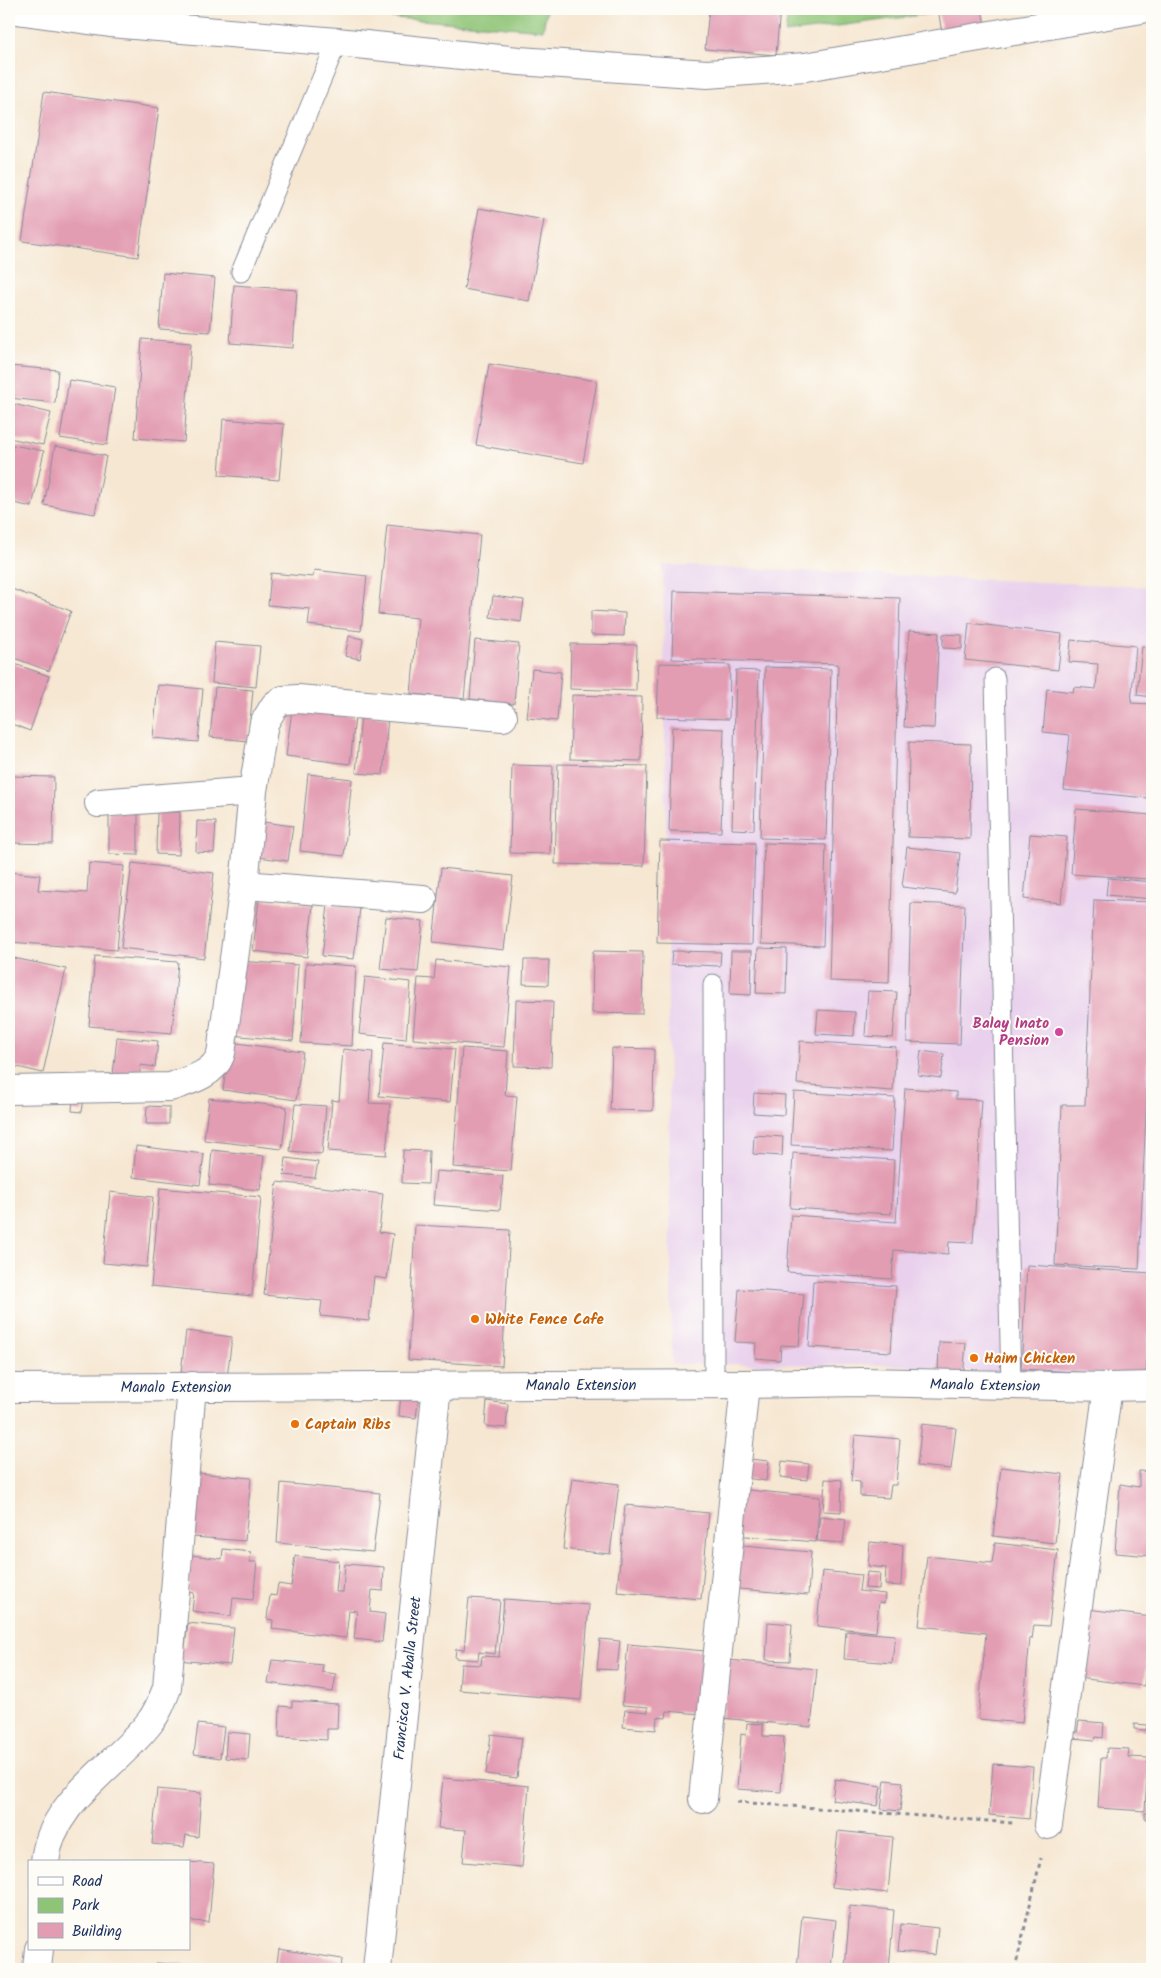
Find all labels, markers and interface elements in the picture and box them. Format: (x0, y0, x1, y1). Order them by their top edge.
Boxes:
place label: Balay Inato Pension (973, 1012, 1049, 1053)
marker: Balay Inato Pension (1053, 1026, 1065, 1038)
place label: White Fence Cafe (485, 1308, 605, 1332)
marker: White Fence Cafe (469, 1313, 481, 1325)
place label: Haim Chicken (984, 1347, 1075, 1371)
marker: Haim Chicken (968, 1352, 980, 1364)
street label: Manalo Extension (929, 1373, 1041, 1399)
street label: Manalo Extension (526, 1374, 636, 1398)
street label: Manalo Extension (121, 1376, 231, 1400)
place label: Captain Ribs (305, 1413, 391, 1437)
marker: Captain Ribs (289, 1418, 301, 1430)
street label: Francisca V. Aballa Street (387, 1595, 429, 1761)
legend (28, 1860, 190, 1950)
text: Road (72, 1870, 103, 1894)
text: Park (72, 1894, 100, 1918)
text: Building (72, 1920, 122, 1944)

